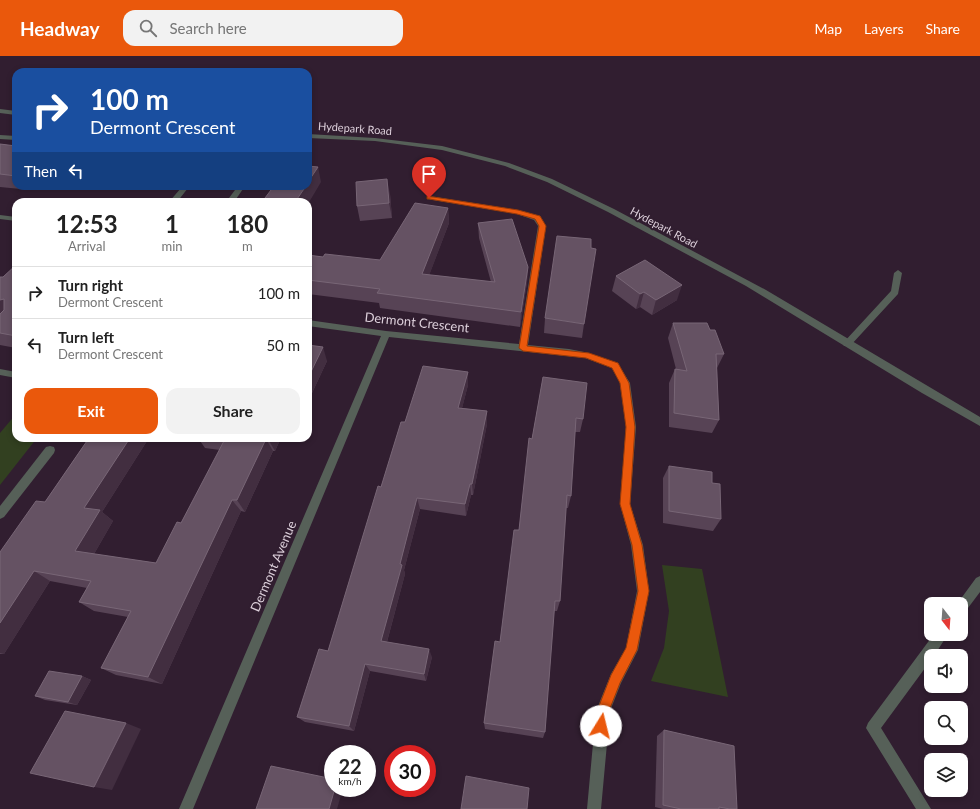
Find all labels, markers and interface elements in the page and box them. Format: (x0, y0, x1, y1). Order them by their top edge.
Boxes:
search box (123, 10, 403, 46)
text: Headway (20, 17, 99, 40)
icon: search (137, 17, 159, 39)
text: Search here (169, 19, 247, 37)
text: Map (814, 20, 842, 37)
text: Layers (864, 20, 904, 37)
text: Share (926, 20, 960, 37)
text: 100 m (90, 82, 169, 116)
icon: right (24, 84, 76, 136)
text: Dermont Crescent (90, 116, 235, 138)
street label: Hydepark Road (318, 119, 392, 137)
pin (412, 157, 446, 198)
icon: left (65, 160, 87, 182)
text: Then (24, 162, 57, 180)
icon: arrive (418, 163, 440, 185)
street label: Hydepark Road (628, 204, 700, 250)
text: 12:53 (56, 209, 118, 238)
text: 1 (165, 209, 179, 238)
text: 180 (226, 209, 268, 238)
text: Arrival (68, 238, 105, 254)
text: min (162, 238, 183, 254)
text: m (242, 238, 253, 254)
text: Turn right (58, 276, 123, 294)
icon: right (24, 282, 46, 304)
text: 100 m (258, 284, 300, 302)
text: Dermont Crescent (58, 294, 163, 310)
street label: Dermont Crescent (364, 309, 470, 335)
text: Turn left (58, 328, 114, 346)
icon: left (24, 334, 46, 356)
text: 50 m (266, 336, 300, 354)
text: Dermont Crescent (58, 346, 163, 362)
button: Exit (24, 388, 158, 434)
button: Share (166, 388, 300, 434)
street label: Dermont Avenue (247, 518, 299, 614)
north arrow (924, 597, 968, 641)
map controls (924, 597, 968, 797)
button: sound (924, 649, 968, 693)
button: search (924, 701, 968, 745)
position arrow (580, 705, 622, 747)
speed limit sign: 30 (384, 745, 436, 797)
button: layers (924, 753, 968, 797)
text: 22 (338, 754, 362, 778)
text: km/h (338, 775, 362, 787)

